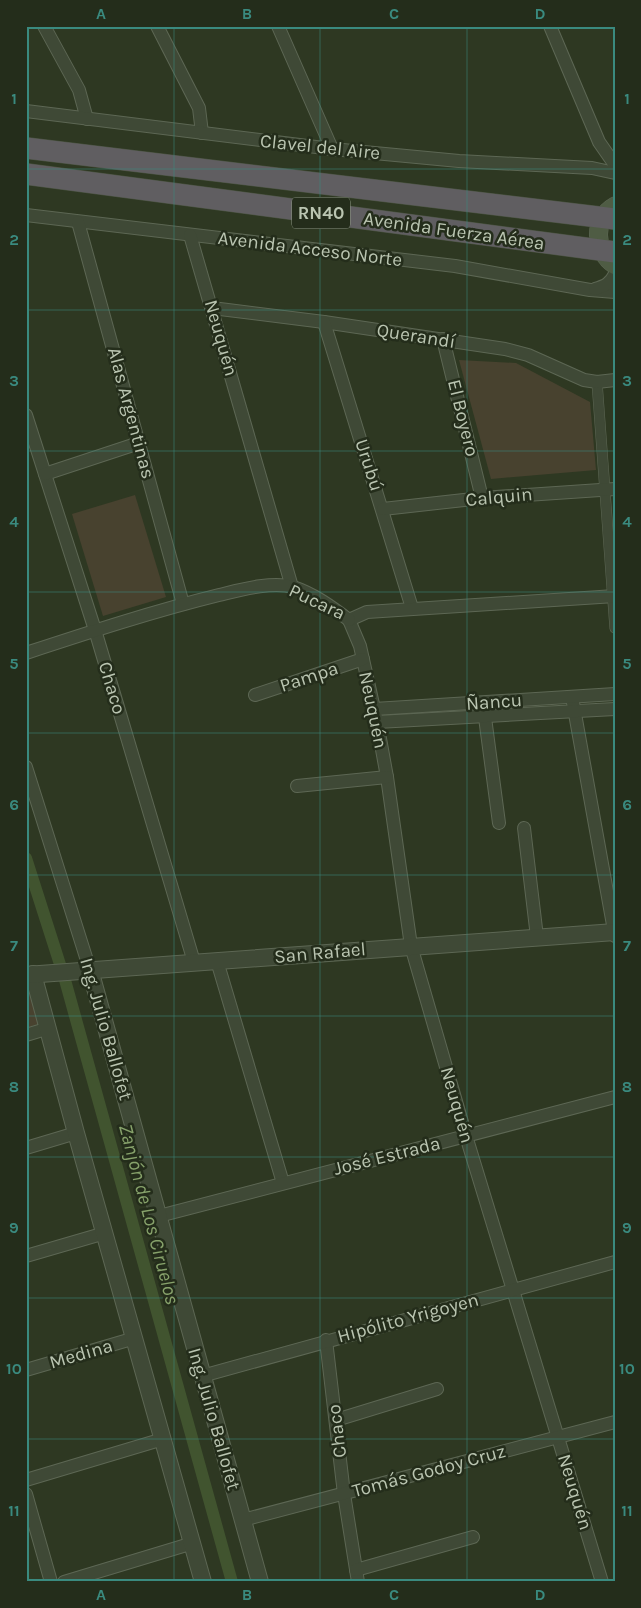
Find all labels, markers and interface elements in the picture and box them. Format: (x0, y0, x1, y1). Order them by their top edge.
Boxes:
text: A (96, 4, 106, 23)
text: B (242, 4, 252, 23)
text: C (389, 4, 399, 23)
text: D (535, 4, 546, 23)
text: 1 (11, 89, 17, 108)
text: 1 (624, 89, 630, 108)
street label: Clavel del Aire (259, 130, 381, 164)
road number: RN40 (292, 198, 350, 228)
street label: Avenida Fuerza Aérea (362, 207, 546, 255)
street label: Avenida Acceso Norte (217, 227, 403, 271)
text: 2 (9, 230, 19, 249)
text: 2 (622, 230, 632, 249)
street label: Neuquén (200, 297, 242, 379)
street label: Querandí (375, 319, 457, 353)
street label: Alas Argentinas (103, 345, 159, 481)
text: 3 (9, 371, 19, 390)
text: 3 (622, 371, 632, 390)
street label: El Boyero (443, 377, 483, 459)
street label: Urubú (350, 436, 388, 494)
street label: Calquin (465, 483, 533, 511)
text: 4 (9, 512, 19, 531)
text: 4 (622, 512, 632, 531)
street label: Pucara (285, 579, 349, 625)
text: 5 (9, 654, 19, 673)
text: 5 (622, 654, 632, 673)
street label: Pampa (277, 657, 341, 697)
street label: Chaco (94, 659, 130, 717)
street label: Neuquén (354, 670, 392, 750)
street label: Ñancu (465, 689, 523, 715)
text: 6 (9, 795, 19, 814)
text: 6 (622, 795, 632, 814)
text: 7 (10, 936, 18, 955)
text: 7 (623, 936, 631, 955)
street label: San Rafael (273, 938, 367, 968)
street label: Ing. Julio Ballofet (75, 955, 137, 1103)
street label: Neuquén (436, 1064, 478, 1146)
text: 8 (9, 1077, 19, 1096)
text: 8 (622, 1077, 632, 1096)
water label: Zanjón de Los Ciruelos (114, 1121, 184, 1307)
street label: José Estrada (331, 1132, 443, 1180)
text: 9 (9, 1218, 19, 1237)
text: 9 (622, 1218, 632, 1237)
street label: Hipólito Yrigoyen (335, 1289, 481, 1347)
street label: Medina (47, 1335, 115, 1373)
street label: Ing. Julio Ballofet (183, 1345, 245, 1493)
text: 10 (6, 1359, 22, 1378)
text: 10 (619, 1359, 635, 1378)
street label: Chaco (323, 1403, 351, 1459)
street label: Tomás Godoy Cruz (350, 1440, 508, 1502)
street label: Neuquén (553, 1451, 597, 1533)
text: 11 (8, 1501, 20, 1520)
text: 11 (621, 1501, 633, 1520)
text: A (96, 1585, 106, 1604)
text: B (242, 1585, 252, 1604)
text: C (389, 1585, 399, 1604)
text: D (535, 1585, 546, 1604)

